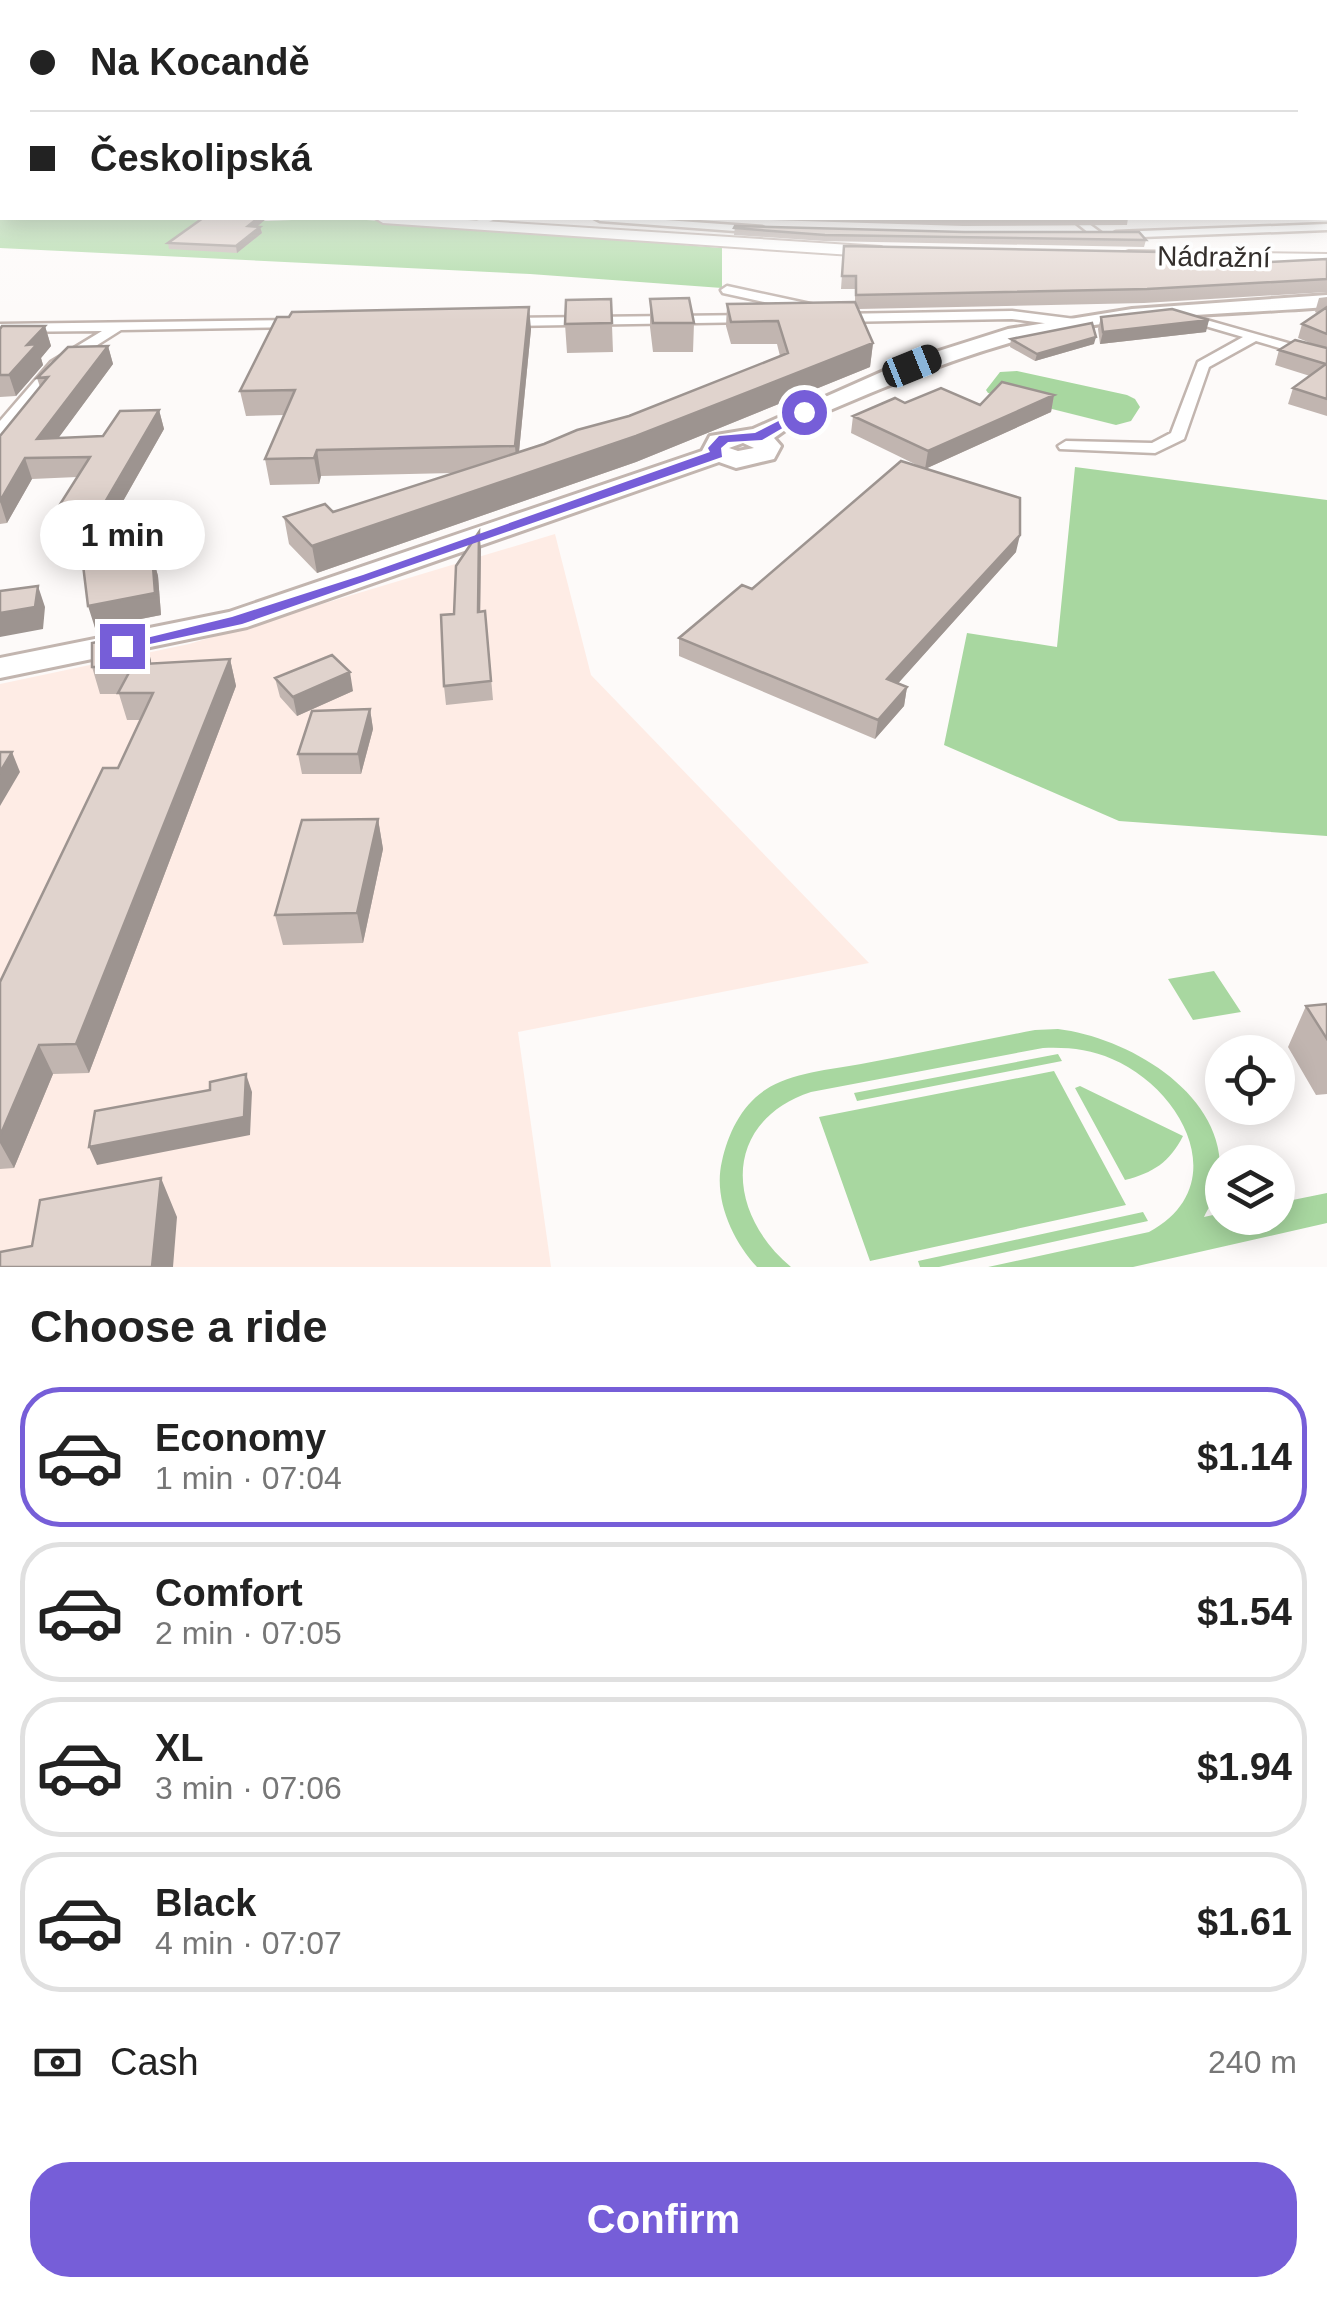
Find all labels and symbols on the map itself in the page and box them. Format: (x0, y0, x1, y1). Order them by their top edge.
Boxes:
street label: Nádražní (1157, 241, 1271, 273)
car (879, 341, 945, 391)
route start (782, 390, 827, 435)
callout: 1 min (39, 501, 204, 571)
route end (100, 624, 145, 669)

